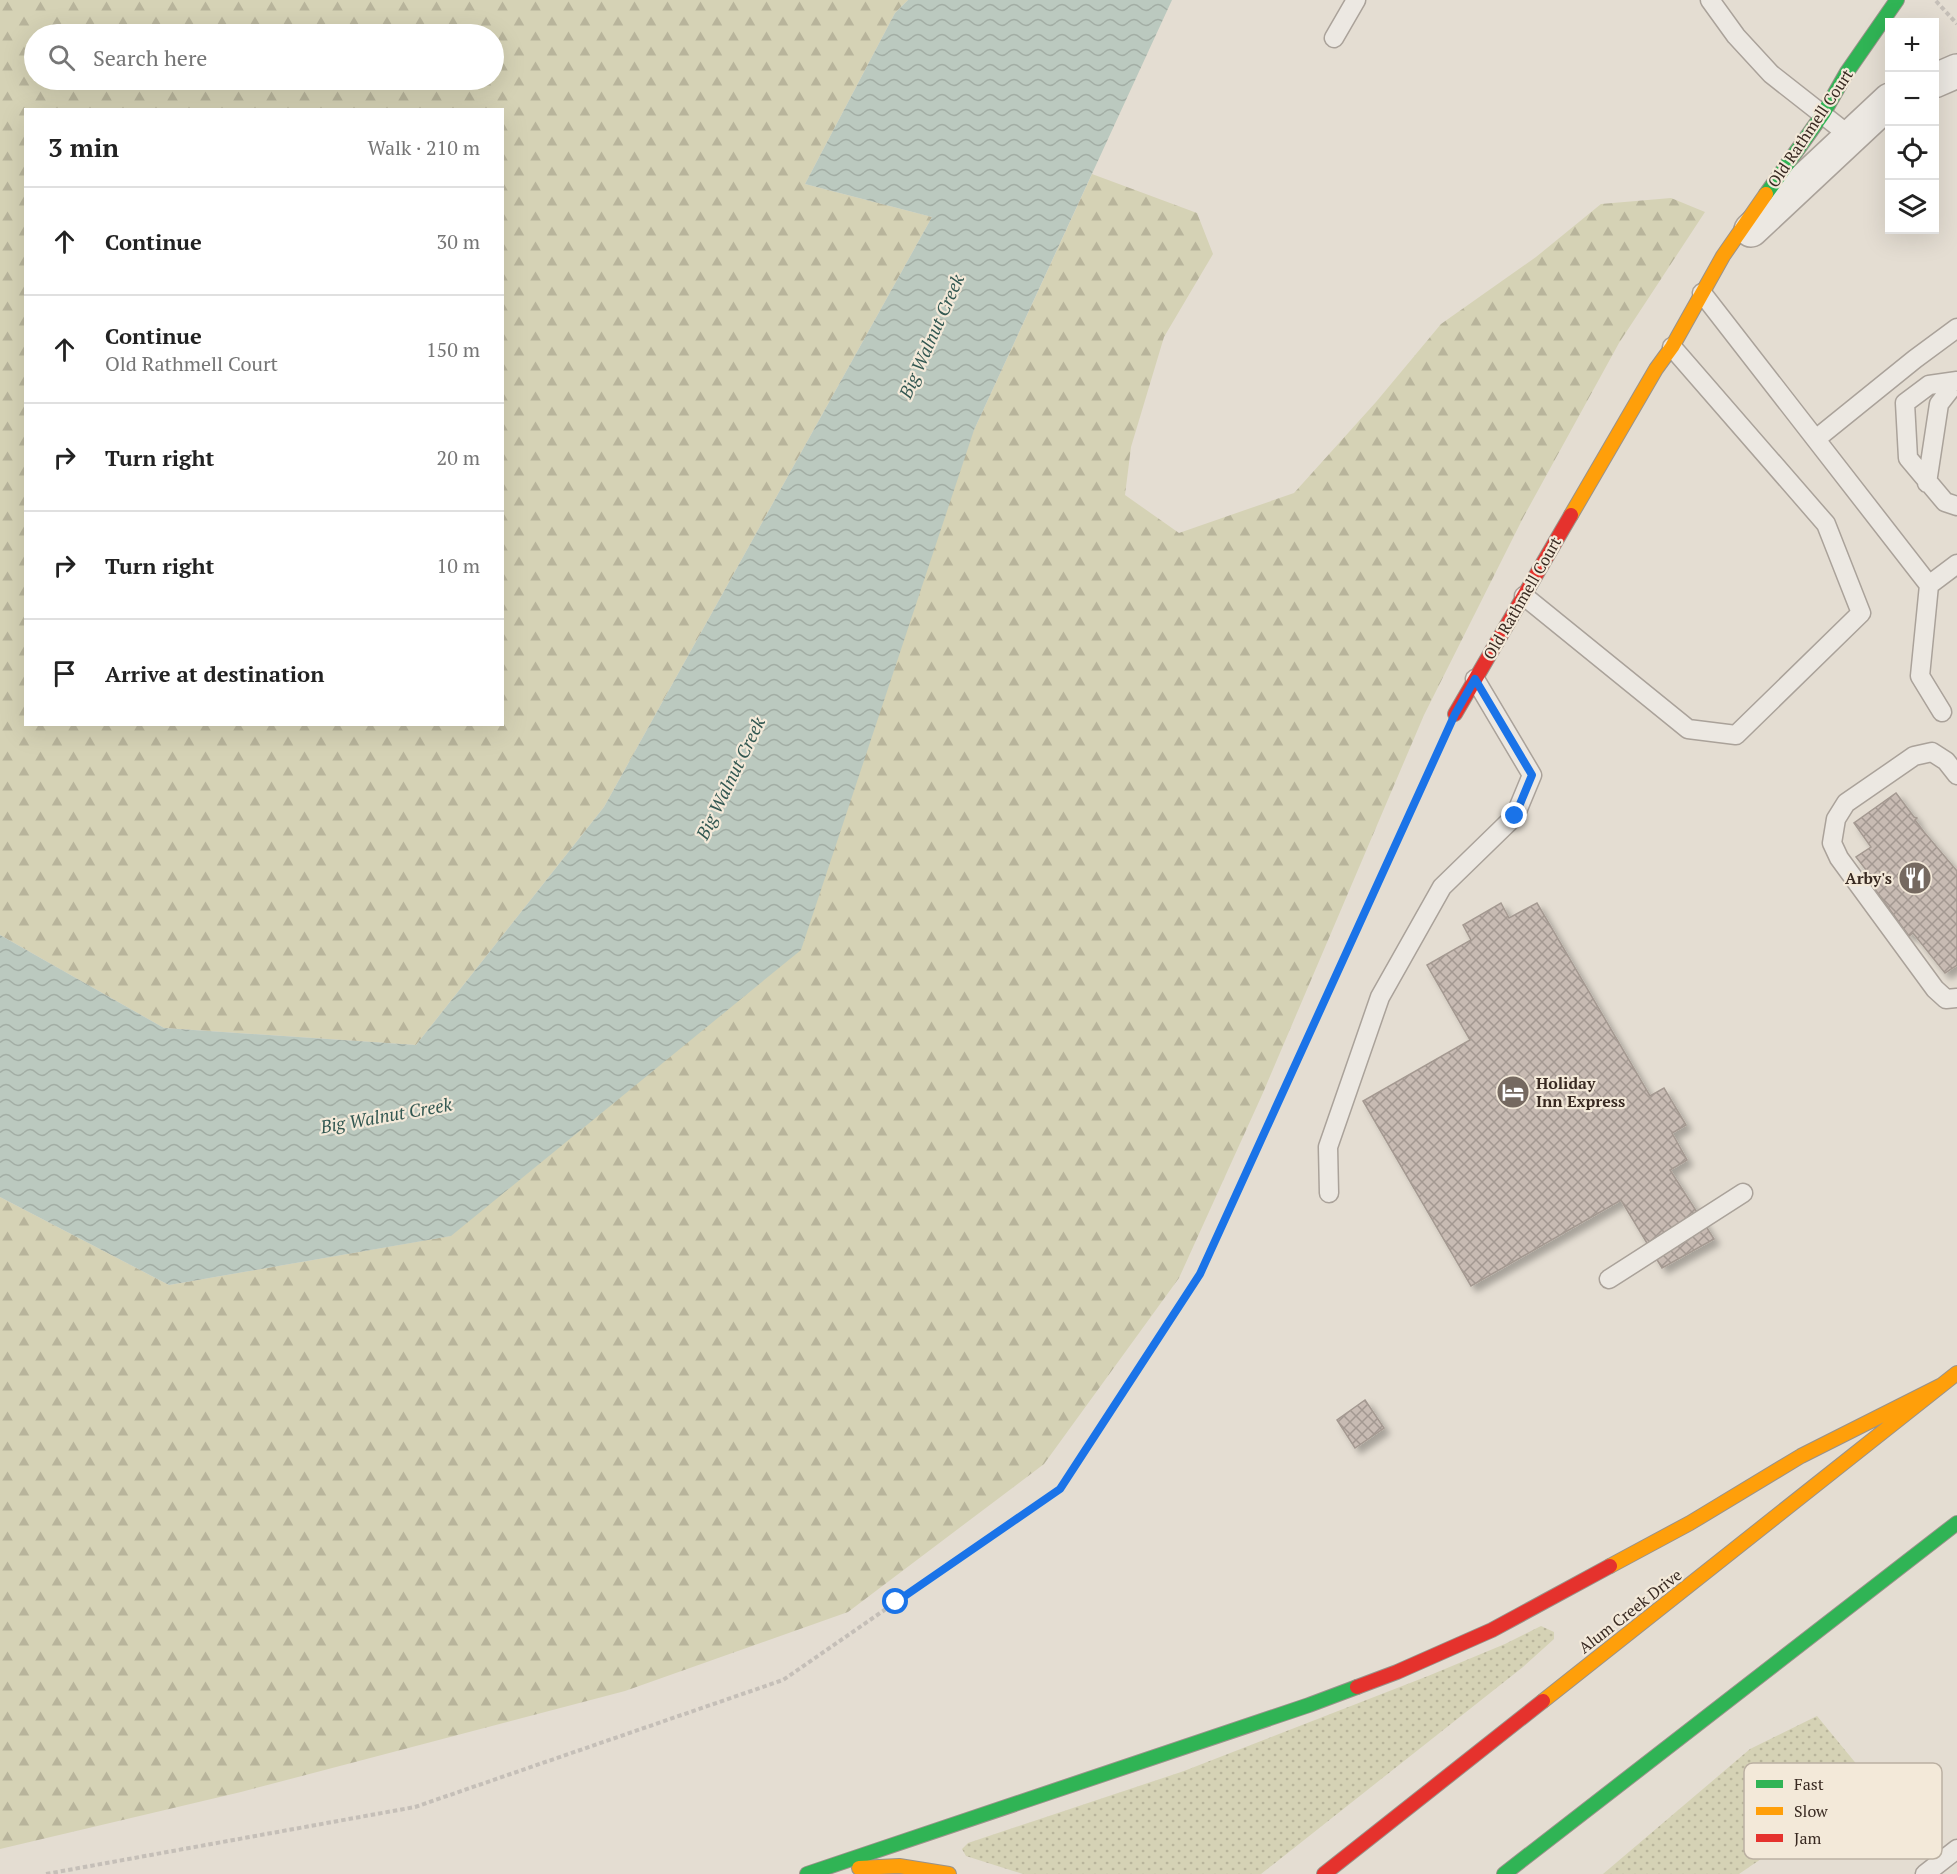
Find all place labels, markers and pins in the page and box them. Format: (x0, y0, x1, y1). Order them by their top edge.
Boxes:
restaurant icon: Arby's (1897, 860, 1933, 896)
place label: Arby's (1845, 867, 1892, 889)
place label: Holiday Inn Express (1536, 1072, 1625, 1112)
hotel icon: Holiday Inn Express (1495, 1074, 1531, 1110)

